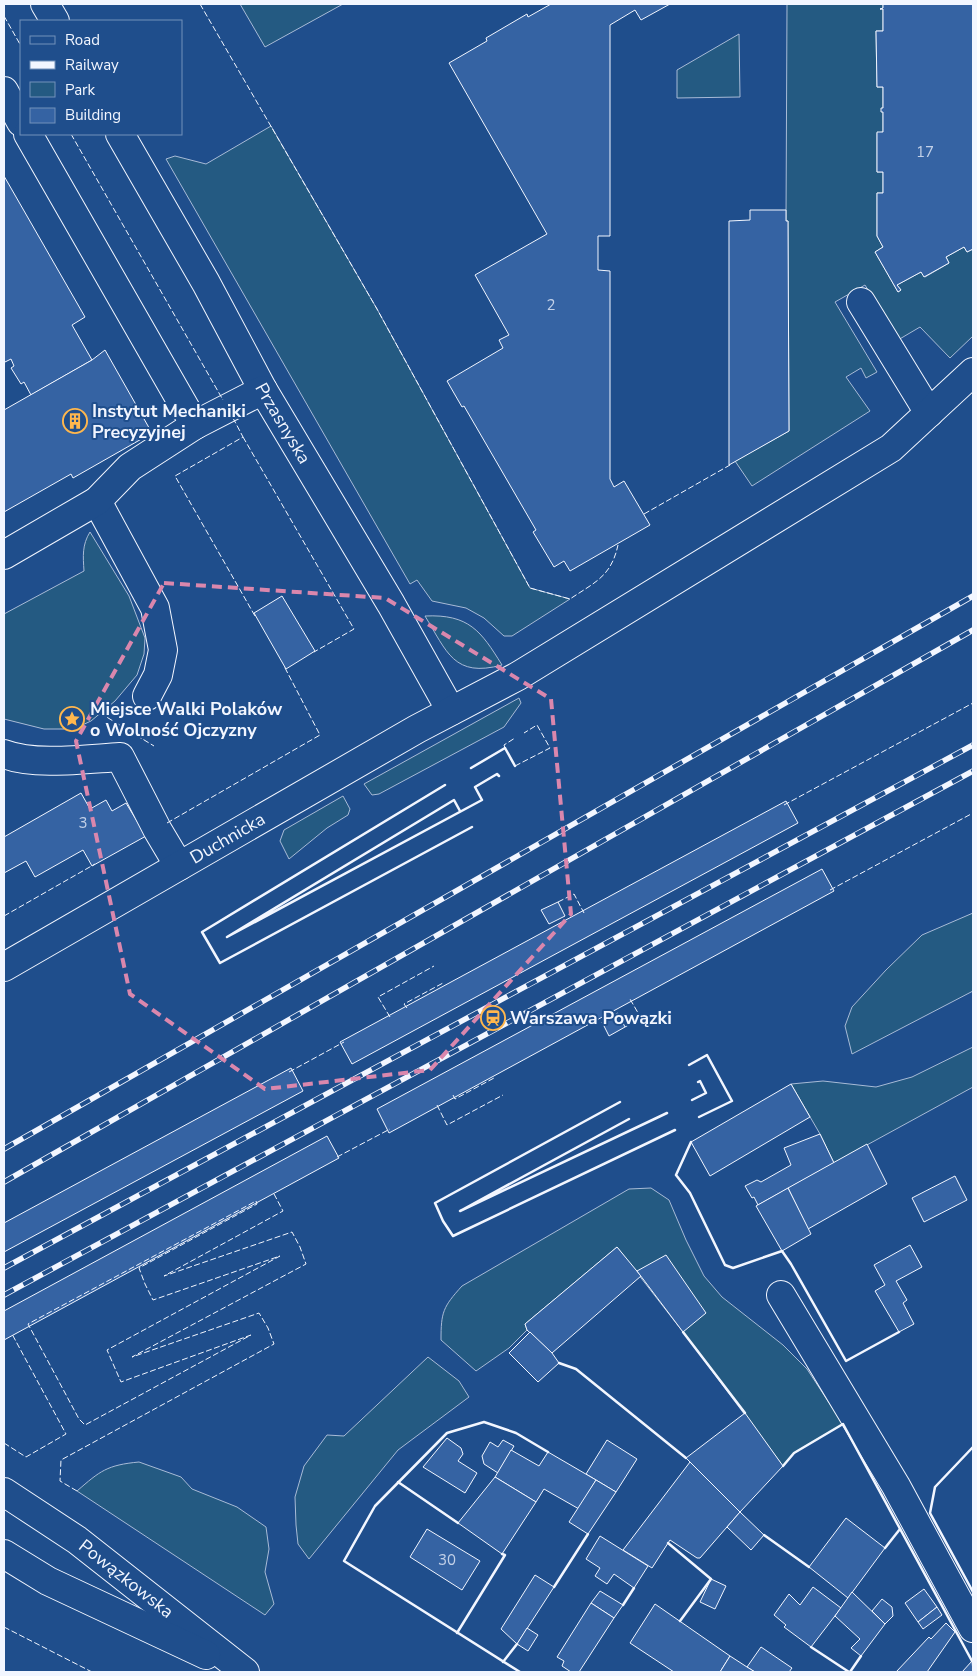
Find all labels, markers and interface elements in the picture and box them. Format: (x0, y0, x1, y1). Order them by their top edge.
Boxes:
legend (20, 20, 182, 135)
text: Road (65, 30, 100, 50)
text: Railway (65, 55, 119, 75)
text: Park (65, 80, 95, 100)
text: Building (65, 105, 121, 125)
house number: 17 (916, 142, 934, 162)
house number: 2 (546, 295, 556, 315)
street label: Przasnyska (249, 379, 316, 468)
place label: Instytut Mechaniki Precyzyjnej (92, 399, 246, 444)
building icon: Instytut Mechaniki Precyzyjnej (62, 408, 88, 434)
place label: Miejsce Walki Polaków o Wolność Ojczyzny (90, 697, 283, 742)
place icon: Miejsce Walki Polaków o Wolność Ojczyzny (59, 706, 85, 732)
street label: Duchnicka (185, 807, 270, 869)
house number: 3 (78, 813, 88, 833)
station icon: Warszawa Powązki (480, 1005, 506, 1031)
place label: Warszawa Powązki (510, 1006, 672, 1030)
street label: Powązkowska (74, 1534, 179, 1624)
house number: 30 (438, 1550, 456, 1570)

